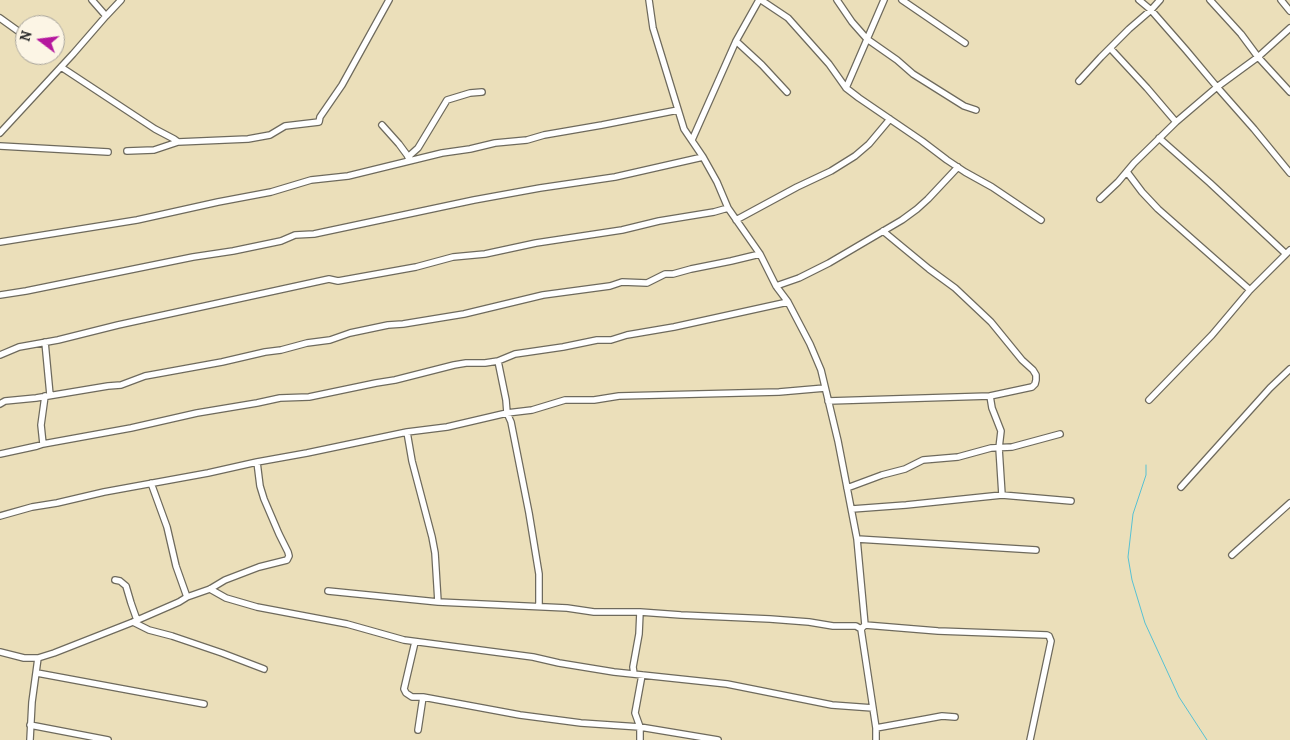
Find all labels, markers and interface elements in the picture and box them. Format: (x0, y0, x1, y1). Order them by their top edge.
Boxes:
north arrow (15, 15, 65, 65)
text: N (15, 29, 36, 44)

